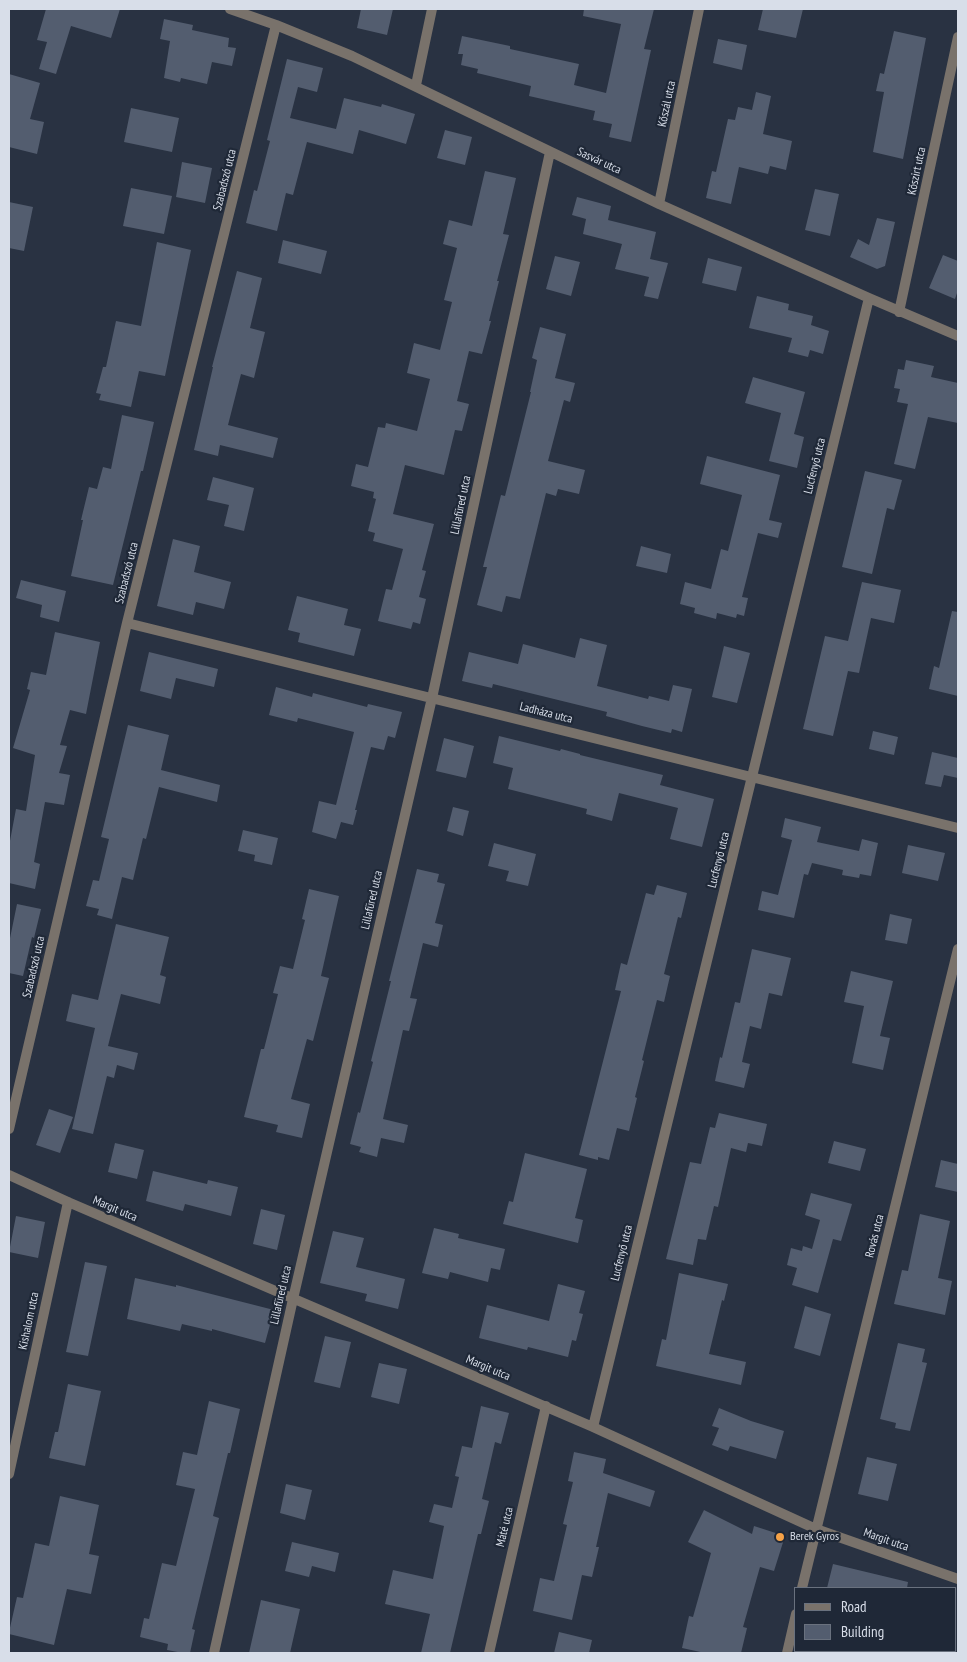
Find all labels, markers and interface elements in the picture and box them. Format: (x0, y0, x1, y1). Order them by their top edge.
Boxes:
street label: Kőszál utca (655, 80, 679, 128)
street label: Sasvár utca (575, 145, 623, 177)
street label: Kőszirt utca (905, 146, 929, 196)
street label: Szabadszó utca (210, 148, 240, 212)
street label: Lucfenyő utca (801, 436, 829, 496)
street label: Lillafüred utca (448, 474, 474, 536)
street label: Szabadszó utca (112, 541, 142, 605)
street label: Ladháza utca (518, 699, 574, 727)
street label: Lucfenyő utca (705, 830, 733, 890)
street label: Lillafüred utca (358, 869, 386, 931)
street label: Szabadszó utca (20, 935, 48, 999)
street label: Margit utca (91, 1193, 139, 1225)
street label: Rovás utca (863, 1213, 887, 1259)
street label: Lucfenyő utca (608, 1223, 636, 1283)
street label: Lillafüred utca (267, 1264, 295, 1326)
street label: Kishalom utca (16, 1291, 42, 1351)
street label: Margit utca (464, 1352, 512, 1384)
street label: Máté utca (493, 1506, 517, 1548)
street label: Margit utca (862, 1526, 910, 1554)
place label: Berek Gyros (790, 1530, 839, 1544)
marker: Berek Gyros (774, 1531, 786, 1543)
legend (794, 1587, 957, 1652)
text: Road (841, 1597, 867, 1616)
text: Building (841, 1622, 884, 1641)

